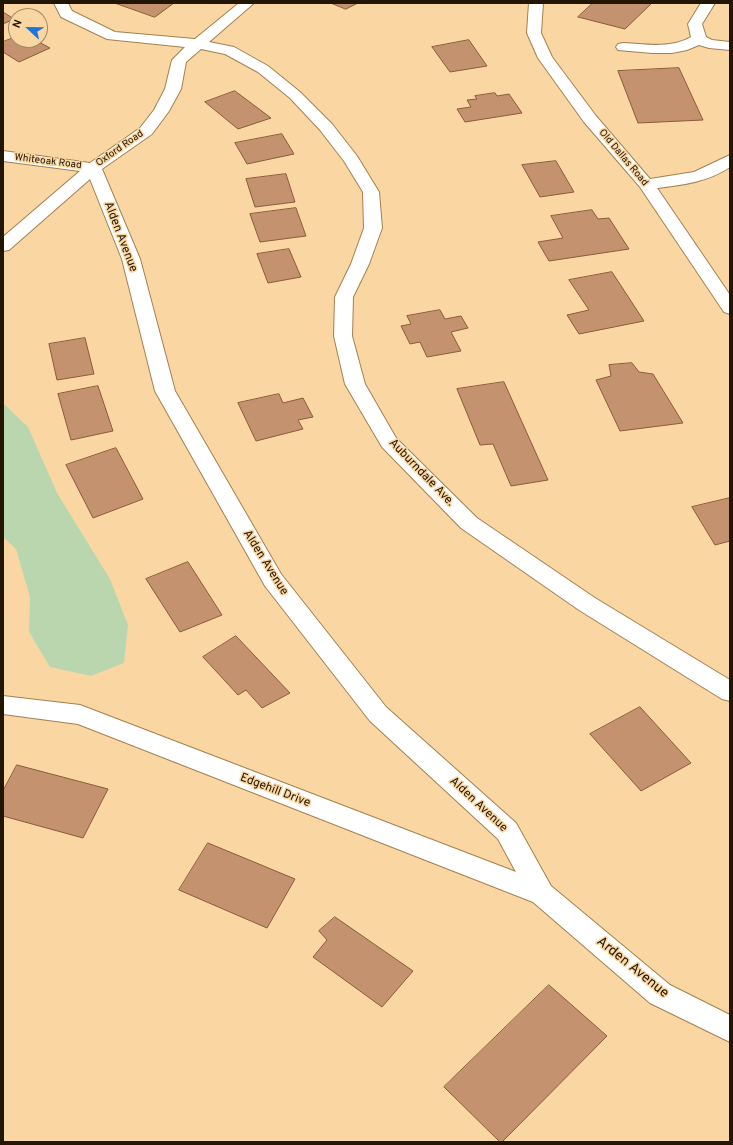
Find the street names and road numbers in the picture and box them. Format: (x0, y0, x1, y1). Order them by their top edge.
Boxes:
street label: Old Dallas Road (596, 127, 650, 189)
street label: Oxford Road (94, 128, 146, 170)
street label: Whiteoak Road (14, 152, 82, 172)
street label: Alden Avenue (100, 200, 140, 274)
street label: Auburndale Ave. (385, 436, 457, 510)
street label: Alden Avenue (239, 528, 291, 598)
street label: Edgehill Drive (238, 771, 312, 811)
street label: Alden Avenue (446, 774, 510, 836)
street label: Arden Avenue (592, 934, 672, 1002)

